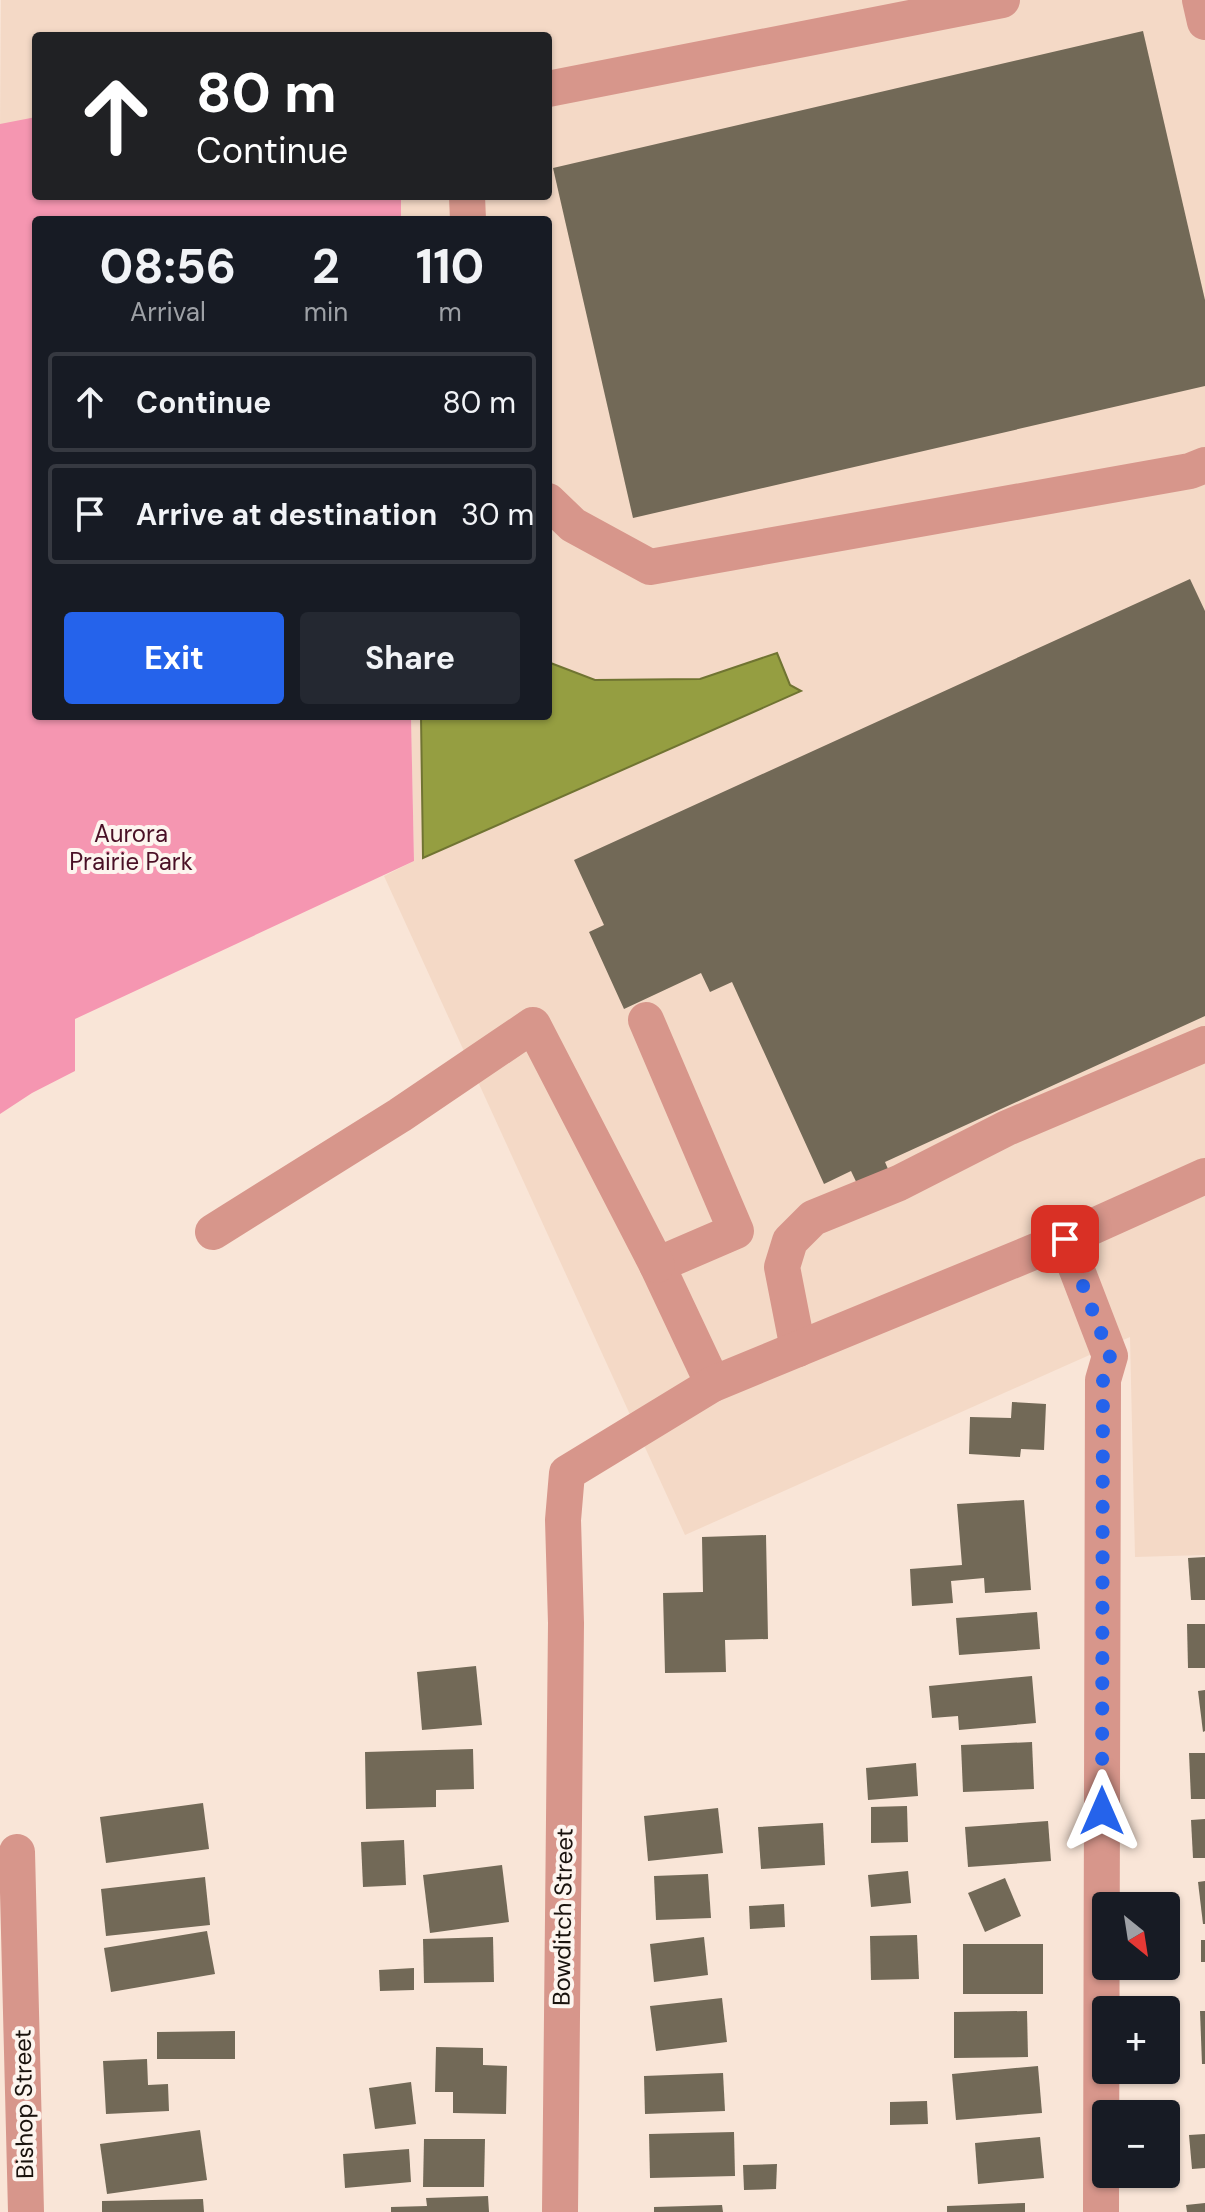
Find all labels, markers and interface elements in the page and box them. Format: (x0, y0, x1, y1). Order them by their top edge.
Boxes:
text: 80 m (196, 56, 337, 129)
icon: ahead (64, 64, 168, 168)
text: Continue (196, 127, 348, 174)
text: 08:56 (100, 235, 236, 298)
text: 2 (312, 235, 340, 298)
text: 110 (416, 235, 484, 298)
text: Arrival (130, 295, 206, 329)
text: min (304, 295, 348, 329)
text: m (438, 295, 462, 329)
icon: ahead (68, 380, 112, 424)
text: Continue (136, 383, 271, 422)
text: 80 m (443, 383, 516, 422)
icon: arrive (68, 492, 112, 536)
text: Arrive at destination (136, 495, 437, 534)
text: 30 m (461, 495, 534, 534)
button: Exit (64, 612, 284, 704)
button: Share (300, 612, 520, 704)
park label: Aurora Prairie Park (69, 818, 193, 877)
pin (1031, 1205, 1099, 1273)
icon: arrive (1043, 1217, 1087, 1261)
position arrow (1060, 1769, 1144, 1853)
street label: Bowditch Street (545, 1828, 580, 2006)
north arrow (1092, 1892, 1180, 1980)
map controls (1092, 1892, 1180, 2188)
button: + (1092, 1996, 1180, 2084)
street label: Bishop Street (7, 2029, 40, 2179)
button: − (1092, 2100, 1180, 2188)

